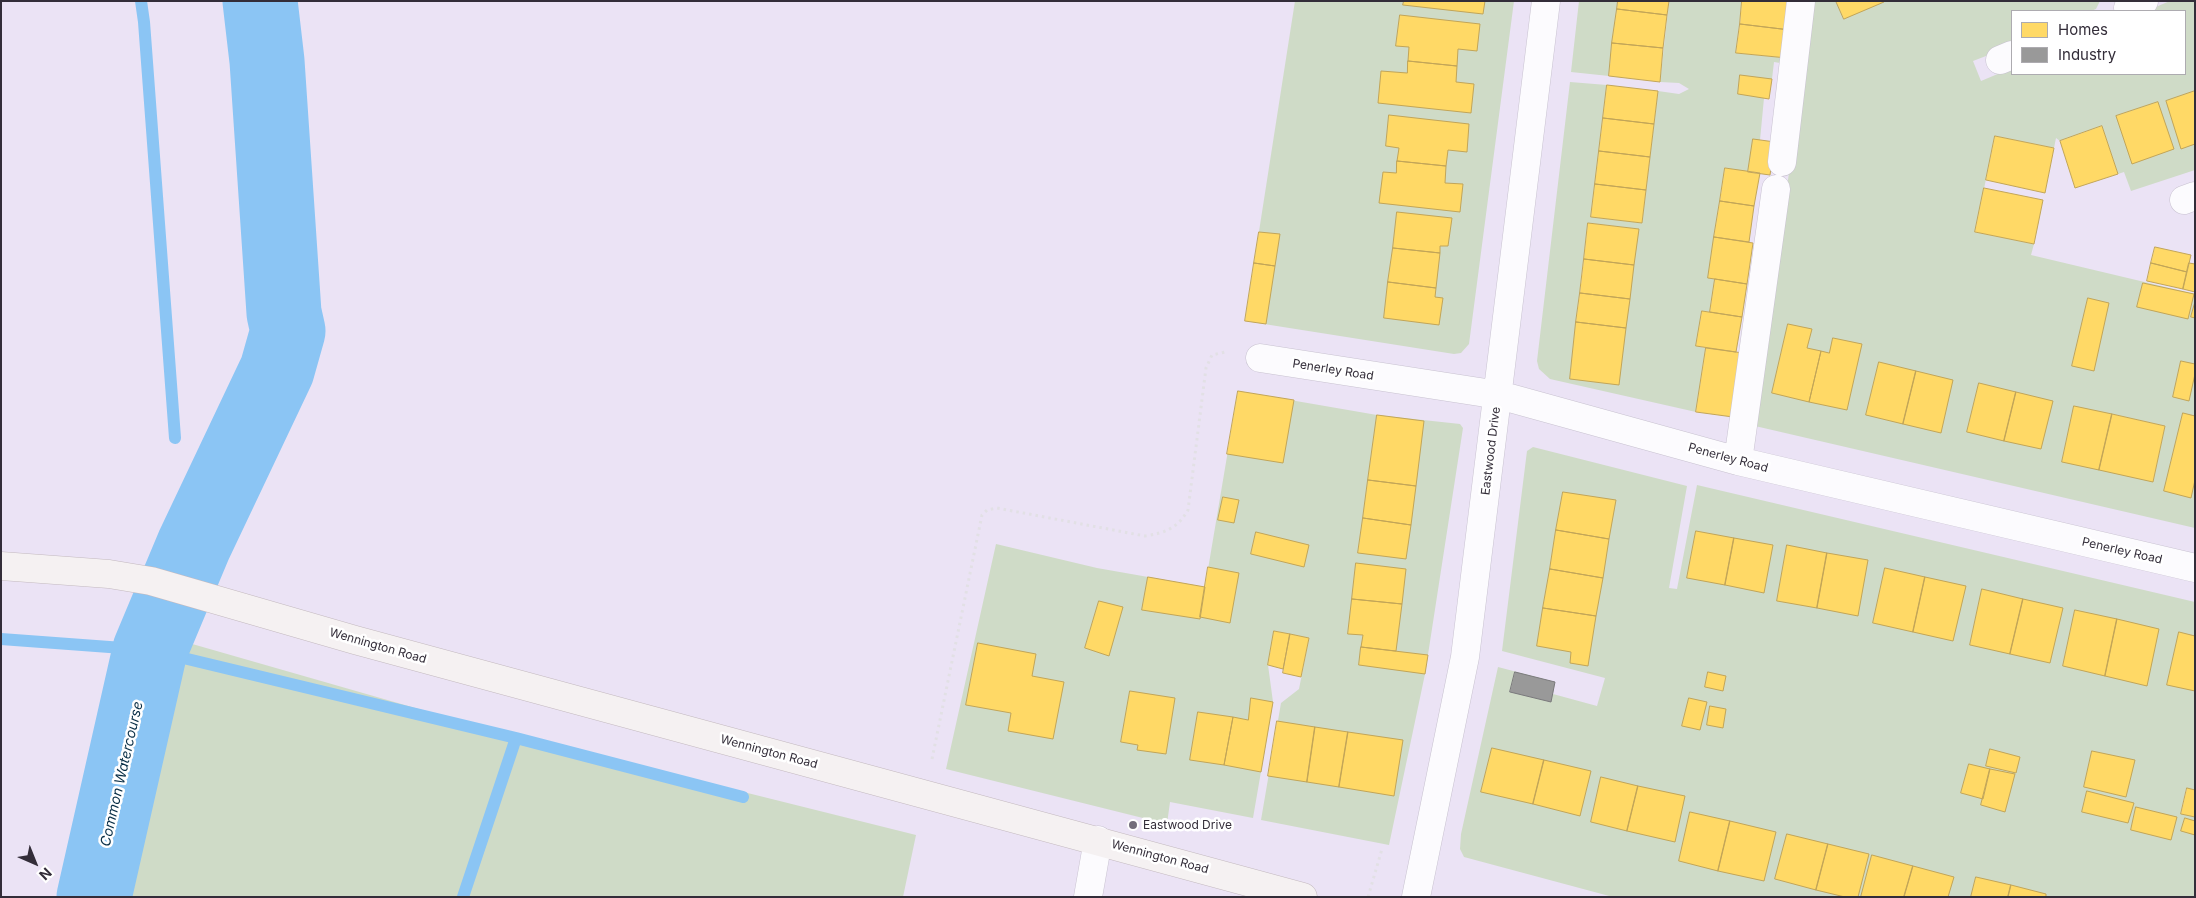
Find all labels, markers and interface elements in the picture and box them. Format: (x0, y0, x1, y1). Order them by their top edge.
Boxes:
legend (2011, 10, 2186, 75)
text: Homes (2058, 20, 2108, 39)
text: Industry (2058, 45, 2116, 64)
street label: Penerley Road (1291, 356, 1375, 384)
street label: Eastwood Drive (1478, 406, 1504, 496)
street label: Penerley Road (1686, 440, 1770, 476)
street label: Penerley Road (2080, 535, 2164, 567)
street label: Wennington Road (328, 625, 428, 667)
water label: Common Watercourse (97, 700, 147, 848)
street label: Wennington Road (719, 732, 819, 772)
place label: Eastwood Drive (1143, 818, 1232, 832)
marker: Eastwood Drive (1127, 819, 1139, 831)
street label: Wennington Road (1110, 837, 1210, 877)
north arrow (10, 838, 60, 888)
text: N (36, 864, 56, 884)

